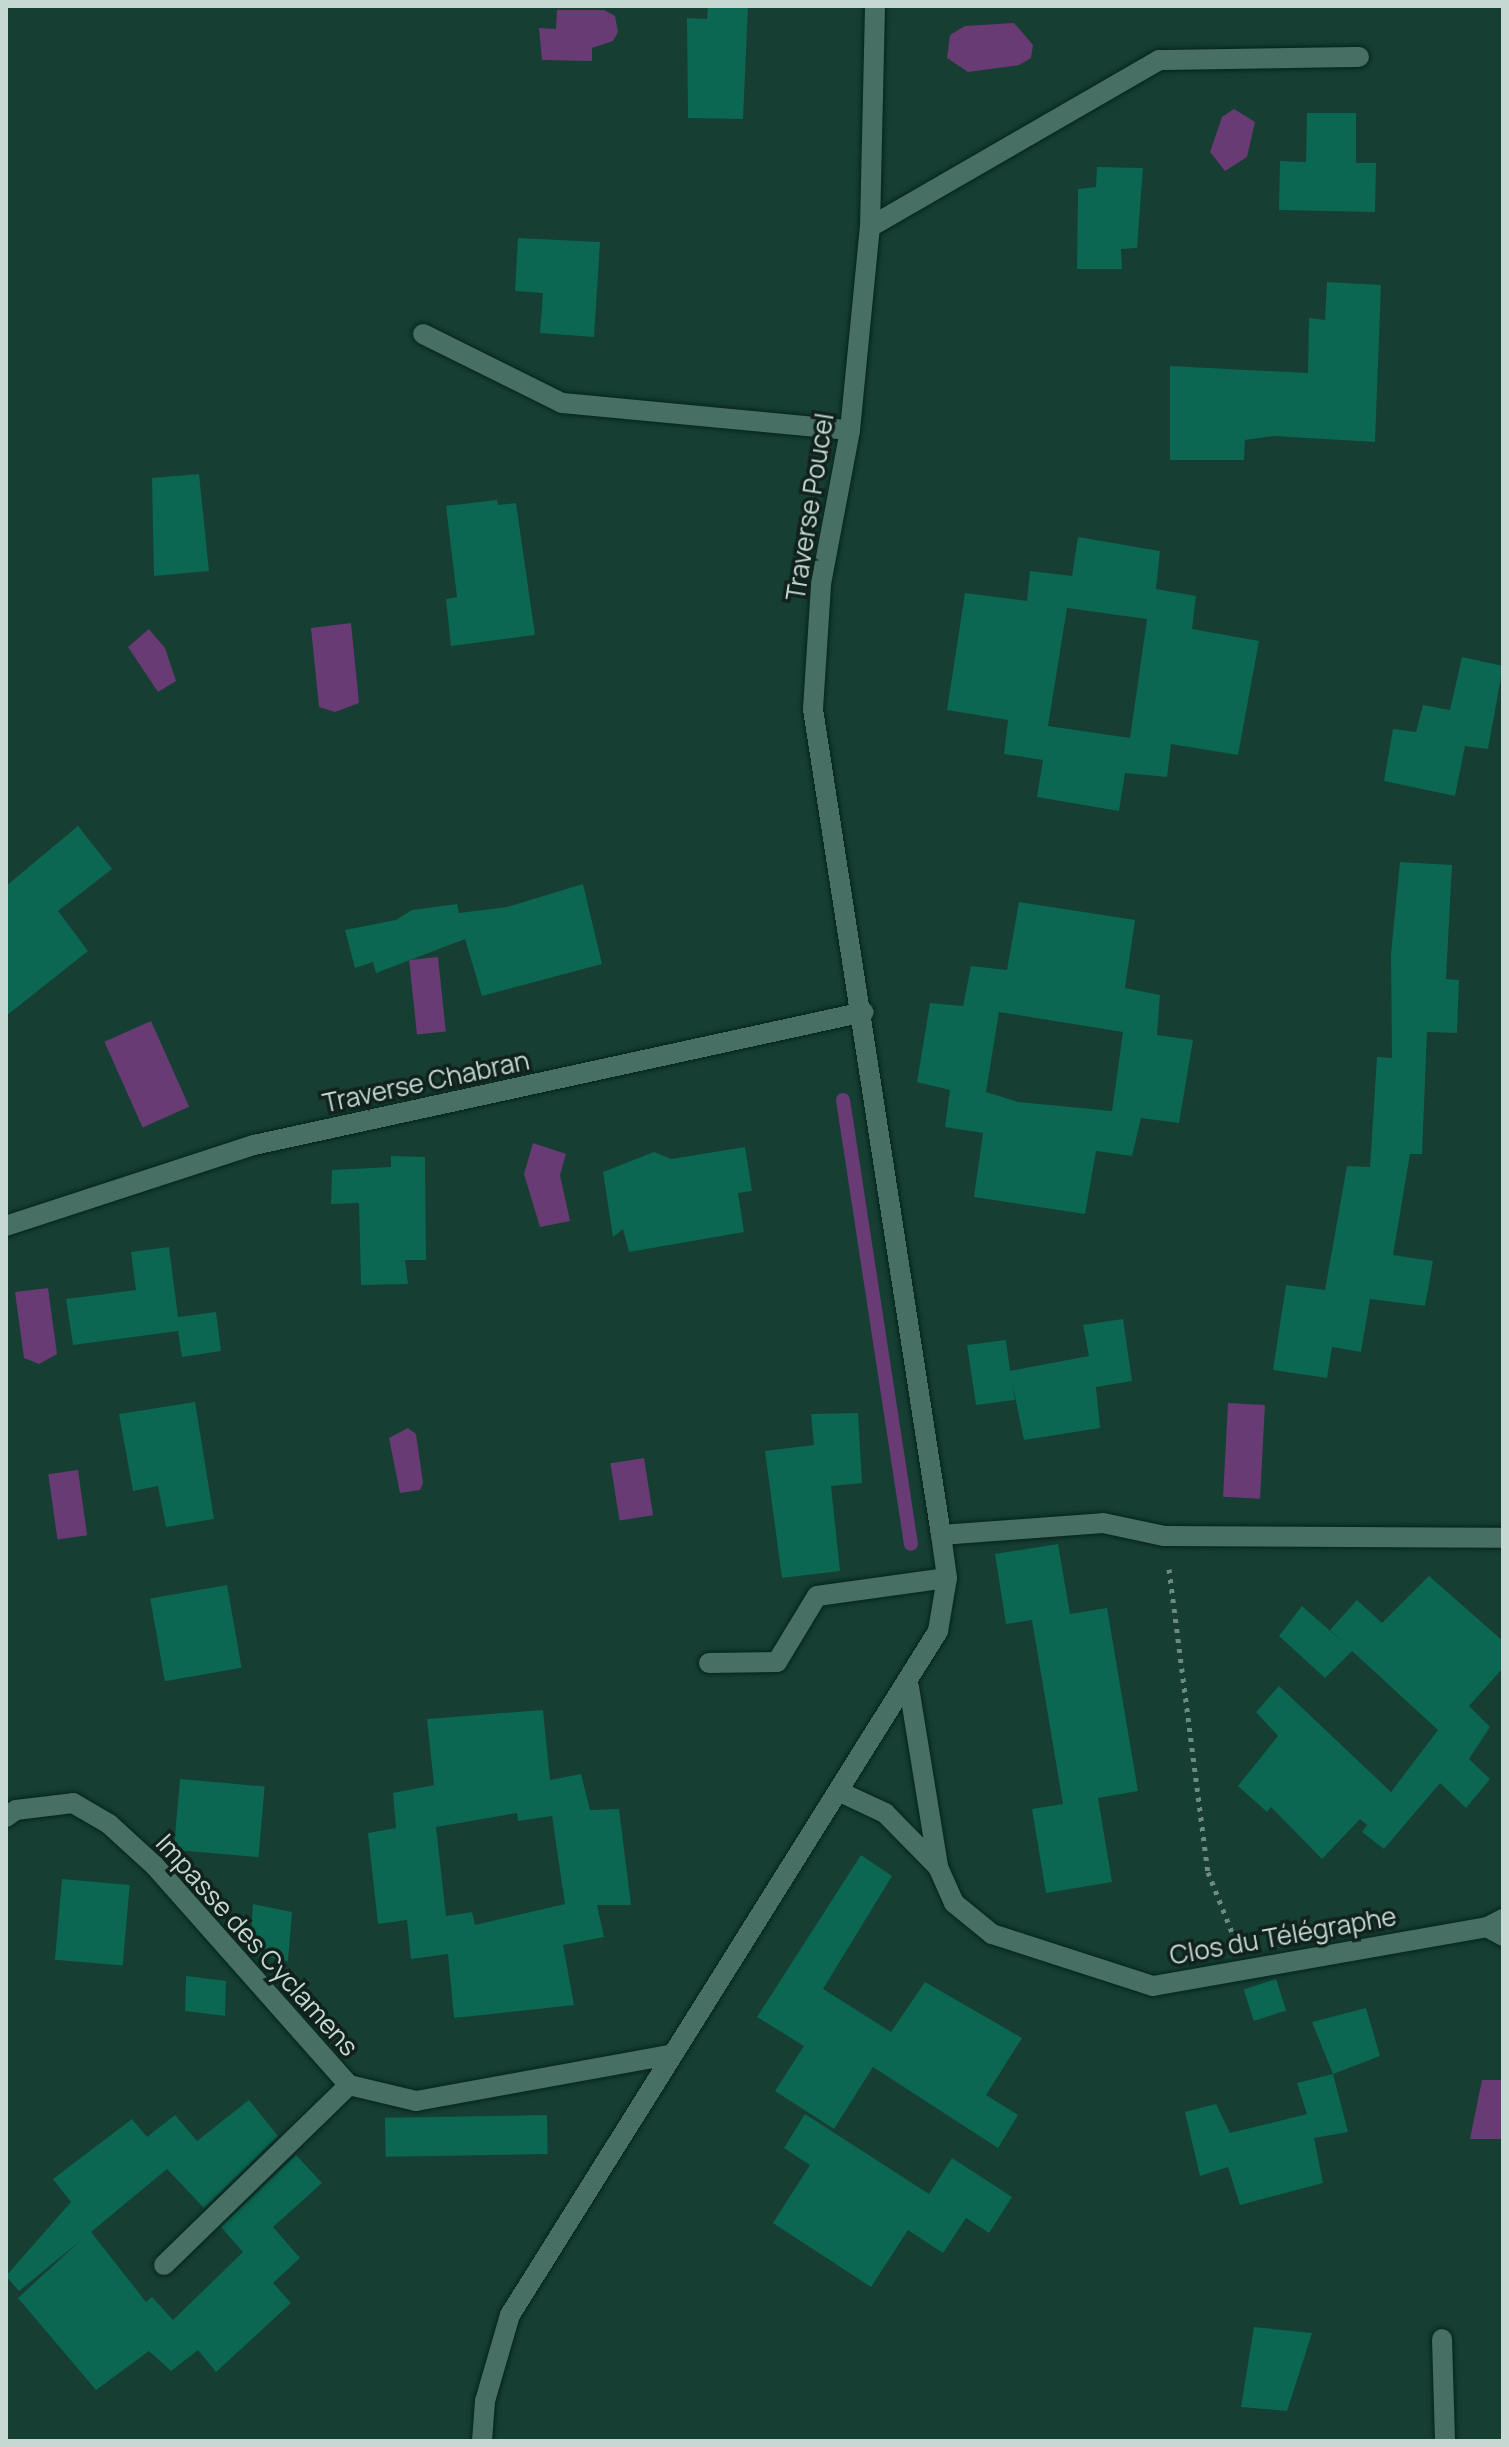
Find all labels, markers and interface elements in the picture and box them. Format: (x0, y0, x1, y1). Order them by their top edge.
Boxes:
street label: Traverse Poucel (780, 411, 840, 603)
street label: Traverse Chabran (320, 1045, 532, 1119)
street label: Impasse des Cyclamens (149, 1828, 365, 2062)
street label: Clos du Télégraphe (1167, 1901, 1399, 1971)

